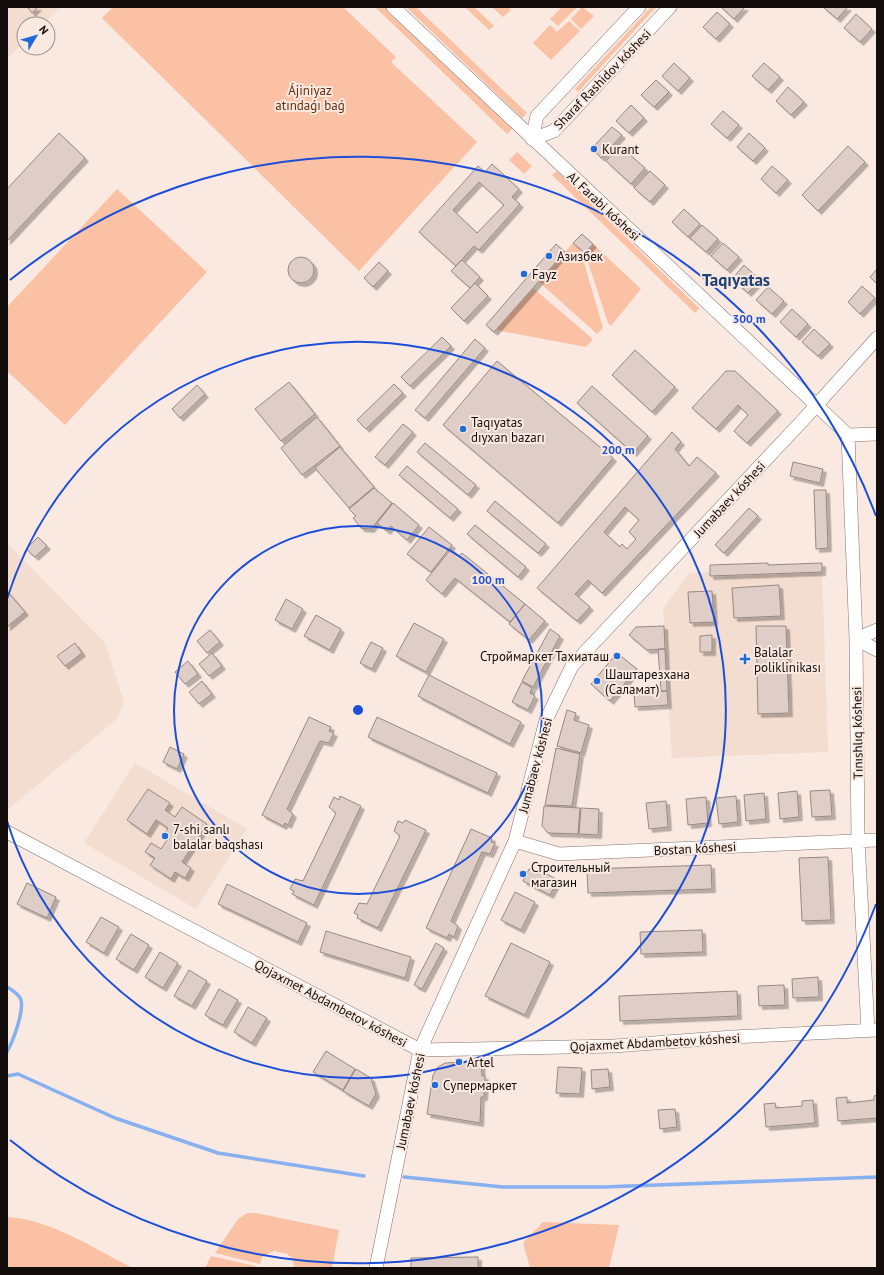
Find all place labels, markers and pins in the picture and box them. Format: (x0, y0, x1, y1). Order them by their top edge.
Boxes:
place label: Kurant (602, 141, 640, 158)
marker: Kurant (589, 144, 599, 154)
place label: Азизбек (557, 248, 604, 265)
marker: Азизбек (544, 251, 554, 261)
place label: Fayz (532, 266, 557, 283)
marker: Fayz (519, 269, 529, 279)
place label: Taqıyatas dıyxan bazarı (471, 414, 545, 446)
marker: Taqıyatas dıyxan bazarı (458, 424, 468, 434)
place label: Balalar poliklinikası (754, 644, 821, 676)
place label: Строймаркет Тахиаташ (480, 648, 609, 665)
marker: Строймаркет Тахиаташ (612, 651, 622, 661)
marker: Balalar poliklinikası (739, 653, 751, 665)
place label: Шаштарезхана (Саламат) (605, 666, 690, 698)
marker: Шаштарезхана (Саламат) (592, 676, 602, 686)
centre of rings (351, 703, 365, 717)
place label: 7-shi sanlı balalar baqshası (173, 821, 263, 853)
marker: 7-shi sanlı balalar baqshası (160, 831, 170, 841)
place label: Строительный магазин (531, 859, 610, 891)
marker: Строительный магазин (518, 869, 528, 879)
place label: Artel (467, 1054, 494, 1071)
marker: Artel (454, 1057, 464, 1067)
place label: Супермаркет (443, 1077, 518, 1094)
marker: Супермаркет (430, 1080, 440, 1090)

